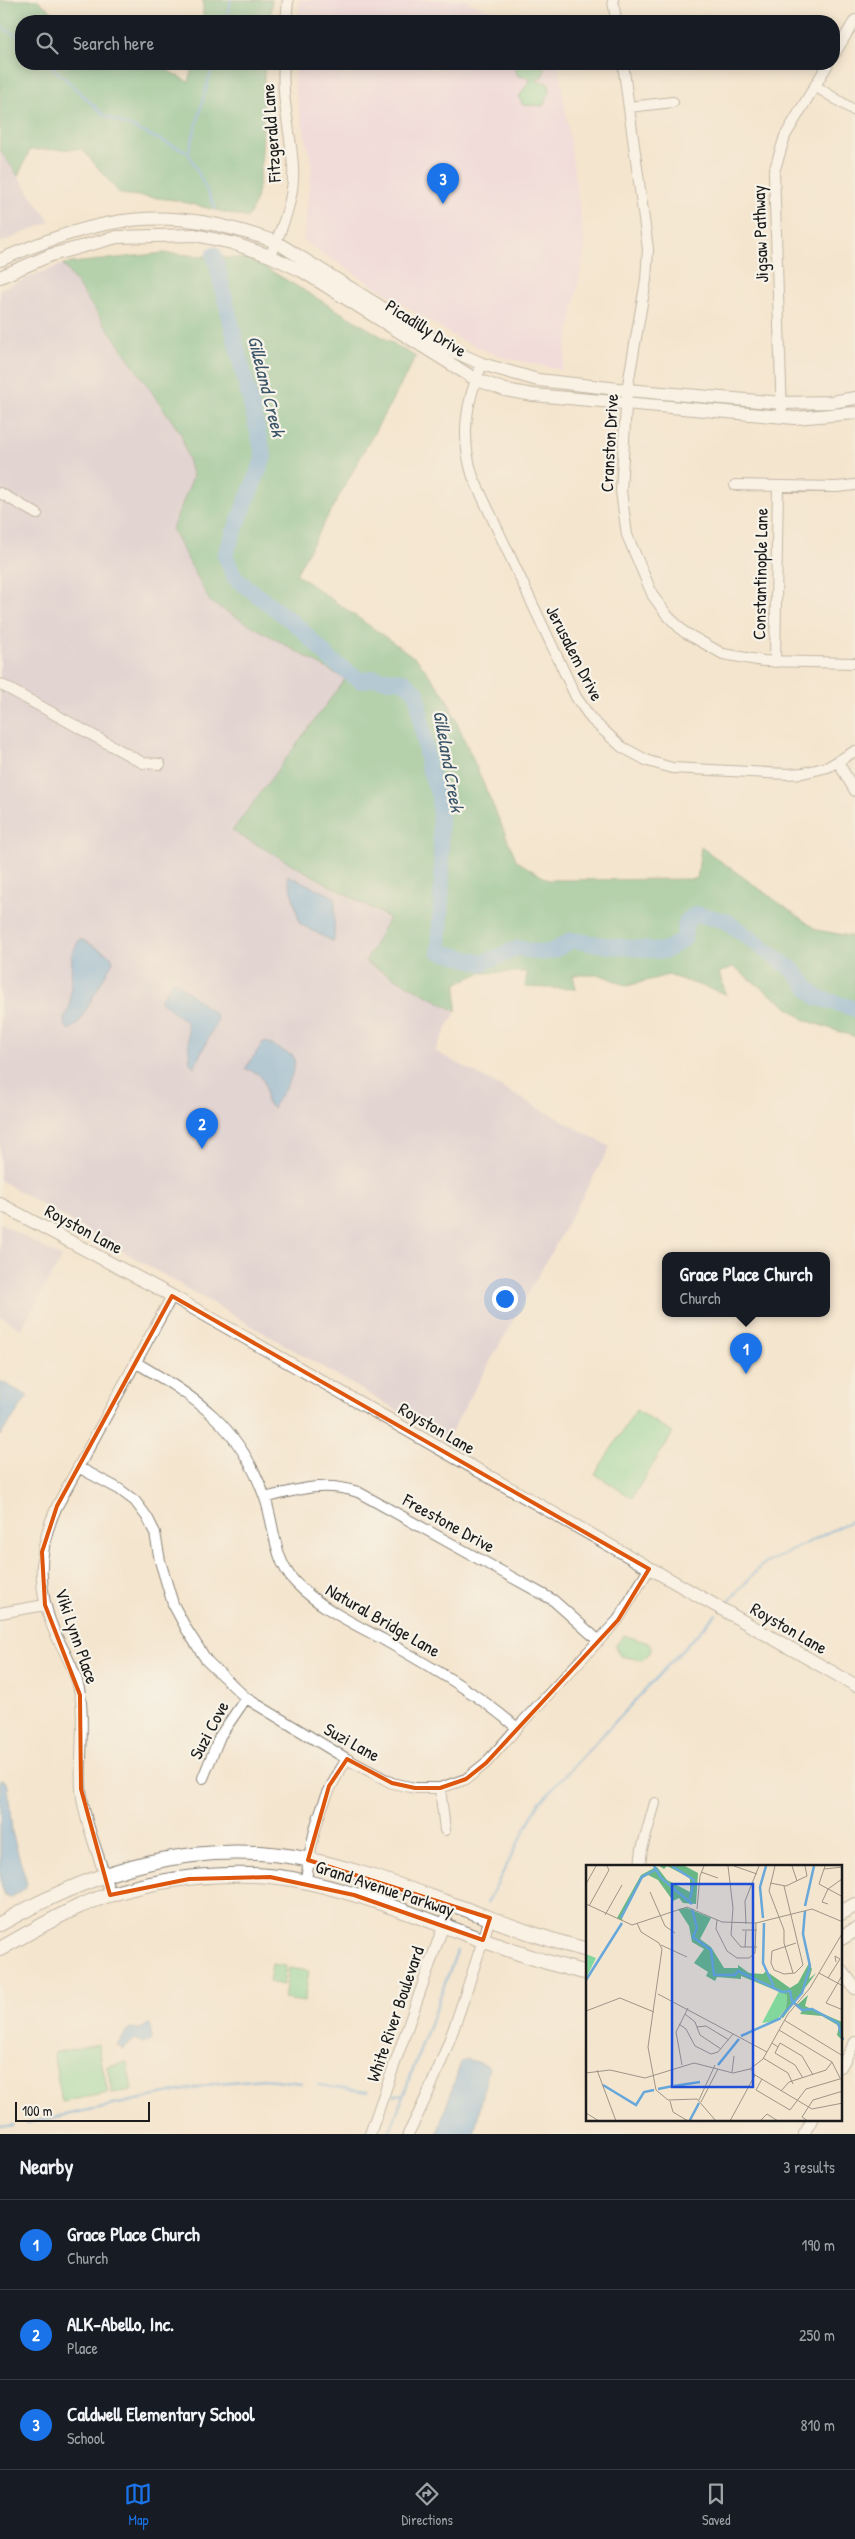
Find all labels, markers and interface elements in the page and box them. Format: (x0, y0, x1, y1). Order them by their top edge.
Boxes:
search box (15, 15, 840, 70)
icon: search (33, 29, 61, 57)
text: Search here (73, 30, 154, 56)
street label: Fitzgerald Lane (255, 83, 287, 184)
pin: 3 (427, 163, 459, 204)
street label: Jigsaw Pathway (746, 184, 774, 283)
street label: Picadilly Drive (381, 293, 471, 363)
water label: Gilleland Creek (242, 333, 293, 441)
street label: Cranston Drive (594, 393, 624, 493)
street label: Constantinople Lane (746, 508, 774, 640)
street label: Jerusalem Drive (540, 601, 610, 705)
water label: Gilleland Creek (427, 708, 471, 816)
pin: 2 (186, 1108, 218, 1149)
street label: Royston Lane (41, 1198, 127, 1260)
popup (662, 1252, 830, 1317)
text: Grace Place Church (680, 1261, 812, 1287)
your location (492, 1286, 518, 1312)
text: Church (680, 1287, 721, 1309)
pin: 1 (730, 1333, 762, 1374)
street label: Royston Lane (394, 1396, 480, 1460)
street label: Freestone Drive (398, 1487, 500, 1559)
street label: Natural Bridge Lane (321, 1577, 445, 1663)
street label: Viki Lynn Place (49, 1585, 105, 1687)
street label: Royston Lane (746, 1596, 832, 1660)
street label: Suzi Cove (183, 1696, 235, 1764)
street label: Suzi Lane (320, 1716, 384, 1768)
street label: Grand Avenue Parkway (312, 1854, 458, 1922)
inset map (586, 1865, 842, 2122)
street label: White River Boulevard (360, 1943, 430, 2085)
scale bar (15, 2099, 150, 2122)
text: 100 m (22, 2101, 52, 2120)
text: Nearby (20, 2152, 73, 2181)
text: 3 results (783, 2156, 835, 2178)
text: Grace Place Church (67, 2221, 200, 2247)
text: 1 (33, 2234, 39, 2256)
text: 190 m (802, 2234, 835, 2256)
text: Church (67, 2247, 108, 2269)
text: ALK-Abello, Inc. (67, 2311, 174, 2337)
text: 2 (32, 2324, 40, 2346)
text: 250 m (799, 2324, 835, 2346)
text: Place (67, 2337, 98, 2359)
text: Caldwell Elementary School (67, 2401, 254, 2427)
text: 3 (32, 2414, 40, 2436)
text: 810 m (801, 2414, 835, 2436)
text: School (67, 2427, 104, 2449)
tab: Map (124, 2480, 152, 2529)
tab: Directions (401, 2480, 453, 2529)
tab: Saved (702, 2480, 731, 2529)

